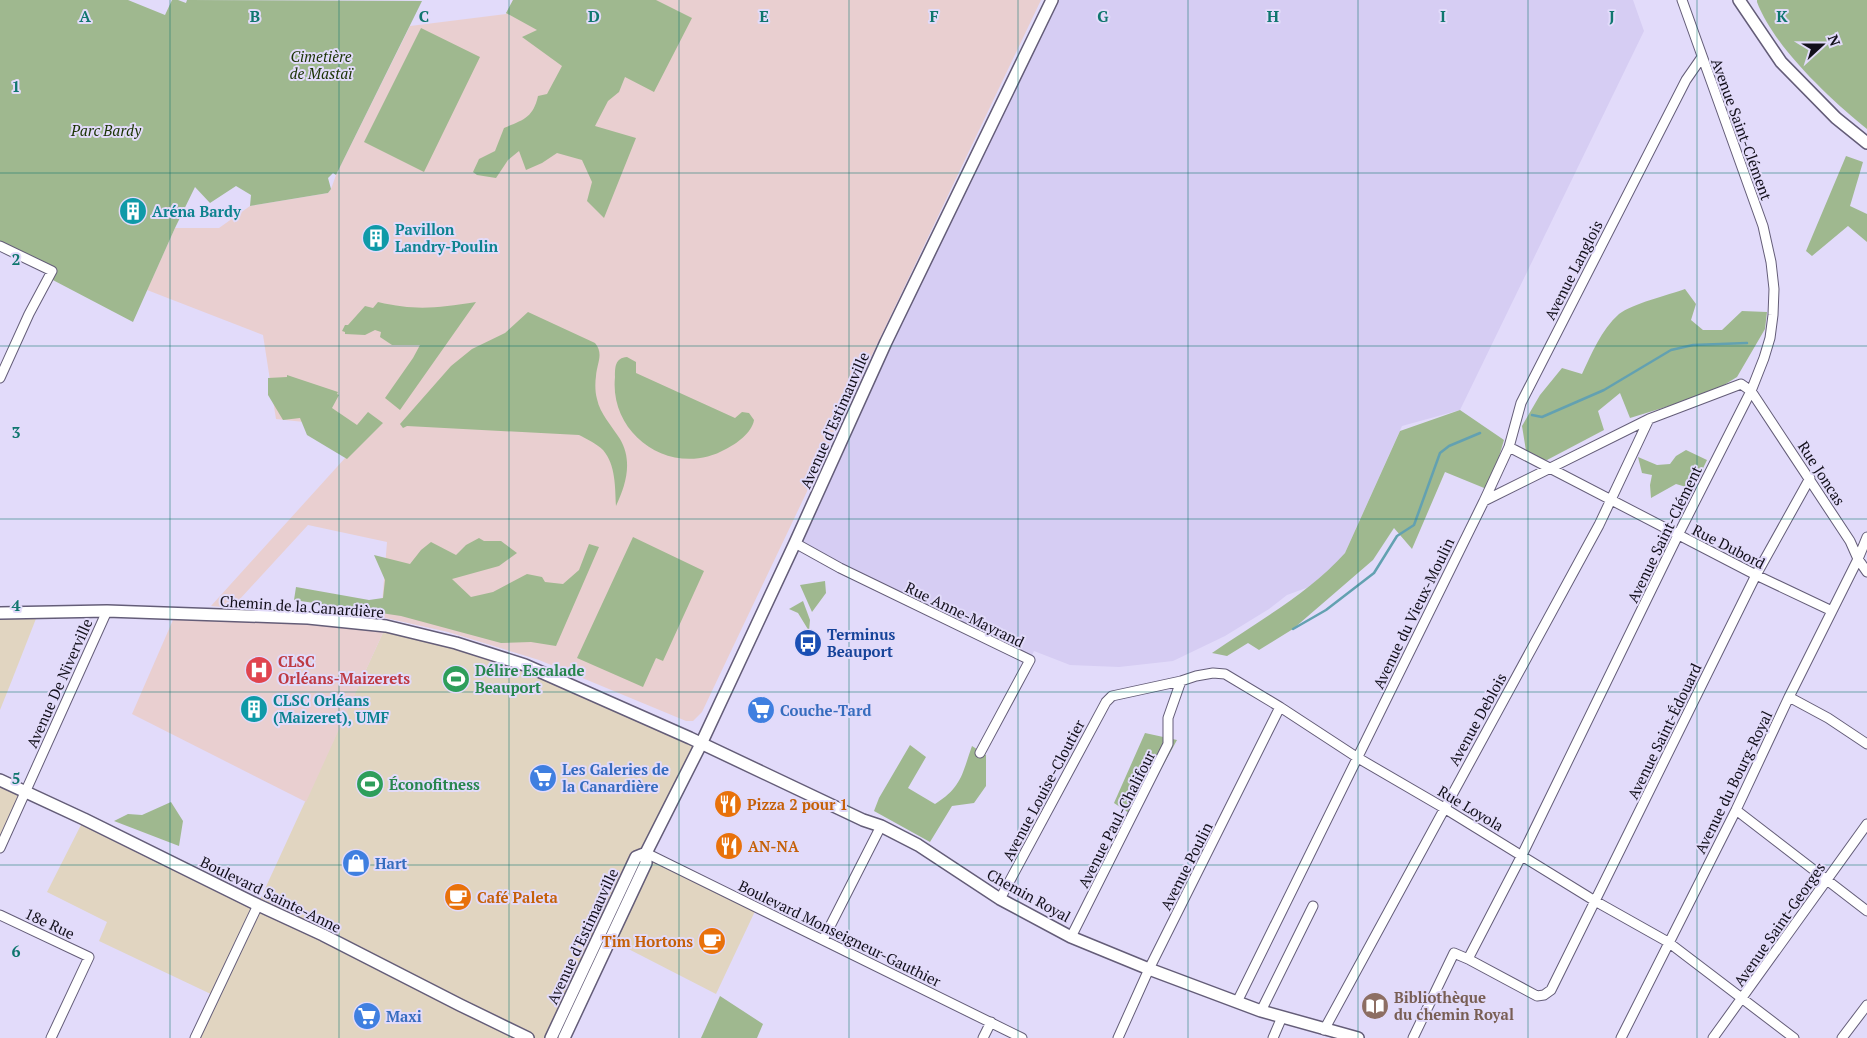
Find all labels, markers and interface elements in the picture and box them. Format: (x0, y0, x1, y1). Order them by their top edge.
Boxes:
text: A (79, 5, 91, 27)
text: B (250, 5, 260, 27)
text: C (419, 5, 429, 27)
text: D (588, 5, 600, 27)
text: E (759, 5, 769, 27)
text: F (929, 5, 939, 27)
text: G (1097, 5, 1109, 27)
text: H (1267, 5, 1279, 27)
text: I (1440, 5, 1446, 27)
text: J (1609, 5, 1615, 27)
text: K (1776, 5, 1788, 27)
north arrow (1797, 20, 1847, 70)
text: N (1824, 32, 1846, 49)
park label: Cimetière de Mastaï (290, 46, 354, 83)
street label: Avenue Saint-Clément (1707, 55, 1777, 203)
text: 1 (11, 75, 21, 97)
park label: Parc Bardy (70, 120, 142, 140)
building icon: Aréna Bardy (118, 196, 148, 226)
place label: Aréna Bardy (152, 201, 242, 221)
street label: Avenue Langlois (1539, 217, 1607, 323)
place label: Pavillon Landry-Poulin (395, 219, 499, 256)
building icon: Pavillon Landry-Poulin (361, 223, 391, 253)
text: 2 (11, 248, 21, 270)
street label: Avenue d'Estimauville (795, 349, 873, 491)
text: 3 (11, 421, 21, 443)
street label: Rue Joncas (1794, 437, 1850, 509)
street label: Avenue Saint-Clément (1622, 462, 1706, 606)
street label: Rue Dubord (1689, 519, 1769, 573)
street label: Avenue du Vieux-Moulin (1368, 534, 1458, 692)
street label: Rue Anne-Mayrand (902, 577, 1028, 651)
street label: Chemin de la Canardière (219, 590, 385, 622)
text: 4 (11, 594, 21, 616)
street label: Avenue De Niverville (21, 615, 97, 751)
place label: Terminus Beauport (827, 624, 896, 661)
bus stop icon: Terminus Beauport (793, 628, 823, 658)
place label: CLSC Orléans-Maizerets (278, 651, 410, 688)
hospital icon: CLSC Orléans-Maizerets (244, 655, 274, 685)
place label: Délire Escalade Beauport (475, 660, 584, 697)
street label: Avenue Saint-Édouard (1622, 660, 1706, 802)
sports icon: Délire Escalade Beauport (441, 664, 471, 694)
street label: Avenue Deblois (1443, 669, 1511, 769)
place label: CLSC Orléans (Maizeret), UMF (273, 690, 389, 727)
building icon: CLSC Orléans (Maizeret), UMF (239, 694, 269, 724)
supermarket icon: Couche-Tard (746, 695, 776, 725)
place label: Couche-Tard (780, 700, 871, 720)
street label: Avenue du Bourg-Royal (1690, 707, 1776, 857)
street label: Avenue Louise-Cloutier (997, 716, 1089, 864)
street label: Avenue Paul-Chalifour (1073, 747, 1159, 891)
place label: Les Galeries de la Canardière (562, 759, 669, 796)
supermarket icon: Les Galeries de la Canardière (528, 763, 558, 793)
text: 5 (11, 767, 21, 789)
sports icon: Éconofitness (355, 769, 385, 799)
place label: Éconofitness (389, 774, 480, 794)
street label: Rue Loyola (1434, 781, 1508, 836)
restaurant icon: Pizza 2 pour 1 (713, 789, 743, 819)
place label: Pizza 2 pour 1 (747, 794, 848, 814)
street label: Avenue Poulin (1155, 819, 1217, 913)
restaurant icon: AN-NA (714, 831, 744, 861)
place label: AN-NA (748, 836, 799, 856)
shop icon: Hart (341, 848, 371, 878)
street label: Boulevard Sainte-Anne (197, 851, 345, 937)
place label: Hart (375, 853, 407, 873)
street label: Avenue Saint-Georges (1729, 858, 1829, 990)
street label: Chemin Royal (983, 864, 1075, 926)
street label: Avenue d'Estimauville (542, 865, 622, 1007)
street label: Boulevard Monseigneur-Gauthier (735, 875, 945, 991)
cafe icon: Café Paleta (443, 882, 473, 912)
place label: Café Paleta (477, 887, 558, 907)
street label: 18e Rue (22, 903, 78, 943)
cafe icon: Tim Hortons (697, 926, 727, 956)
place label: Tim Hortons (602, 931, 693, 951)
text: 6 (11, 940, 21, 962)
place label: Bibliothèque du chemin Royal (1394, 987, 1514, 1024)
library icon: Bibliothèque du chemin Royal (1360, 991, 1390, 1021)
supermarket icon: Maxi (352, 1001, 382, 1031)
place label: Maxi (386, 1006, 422, 1026)

